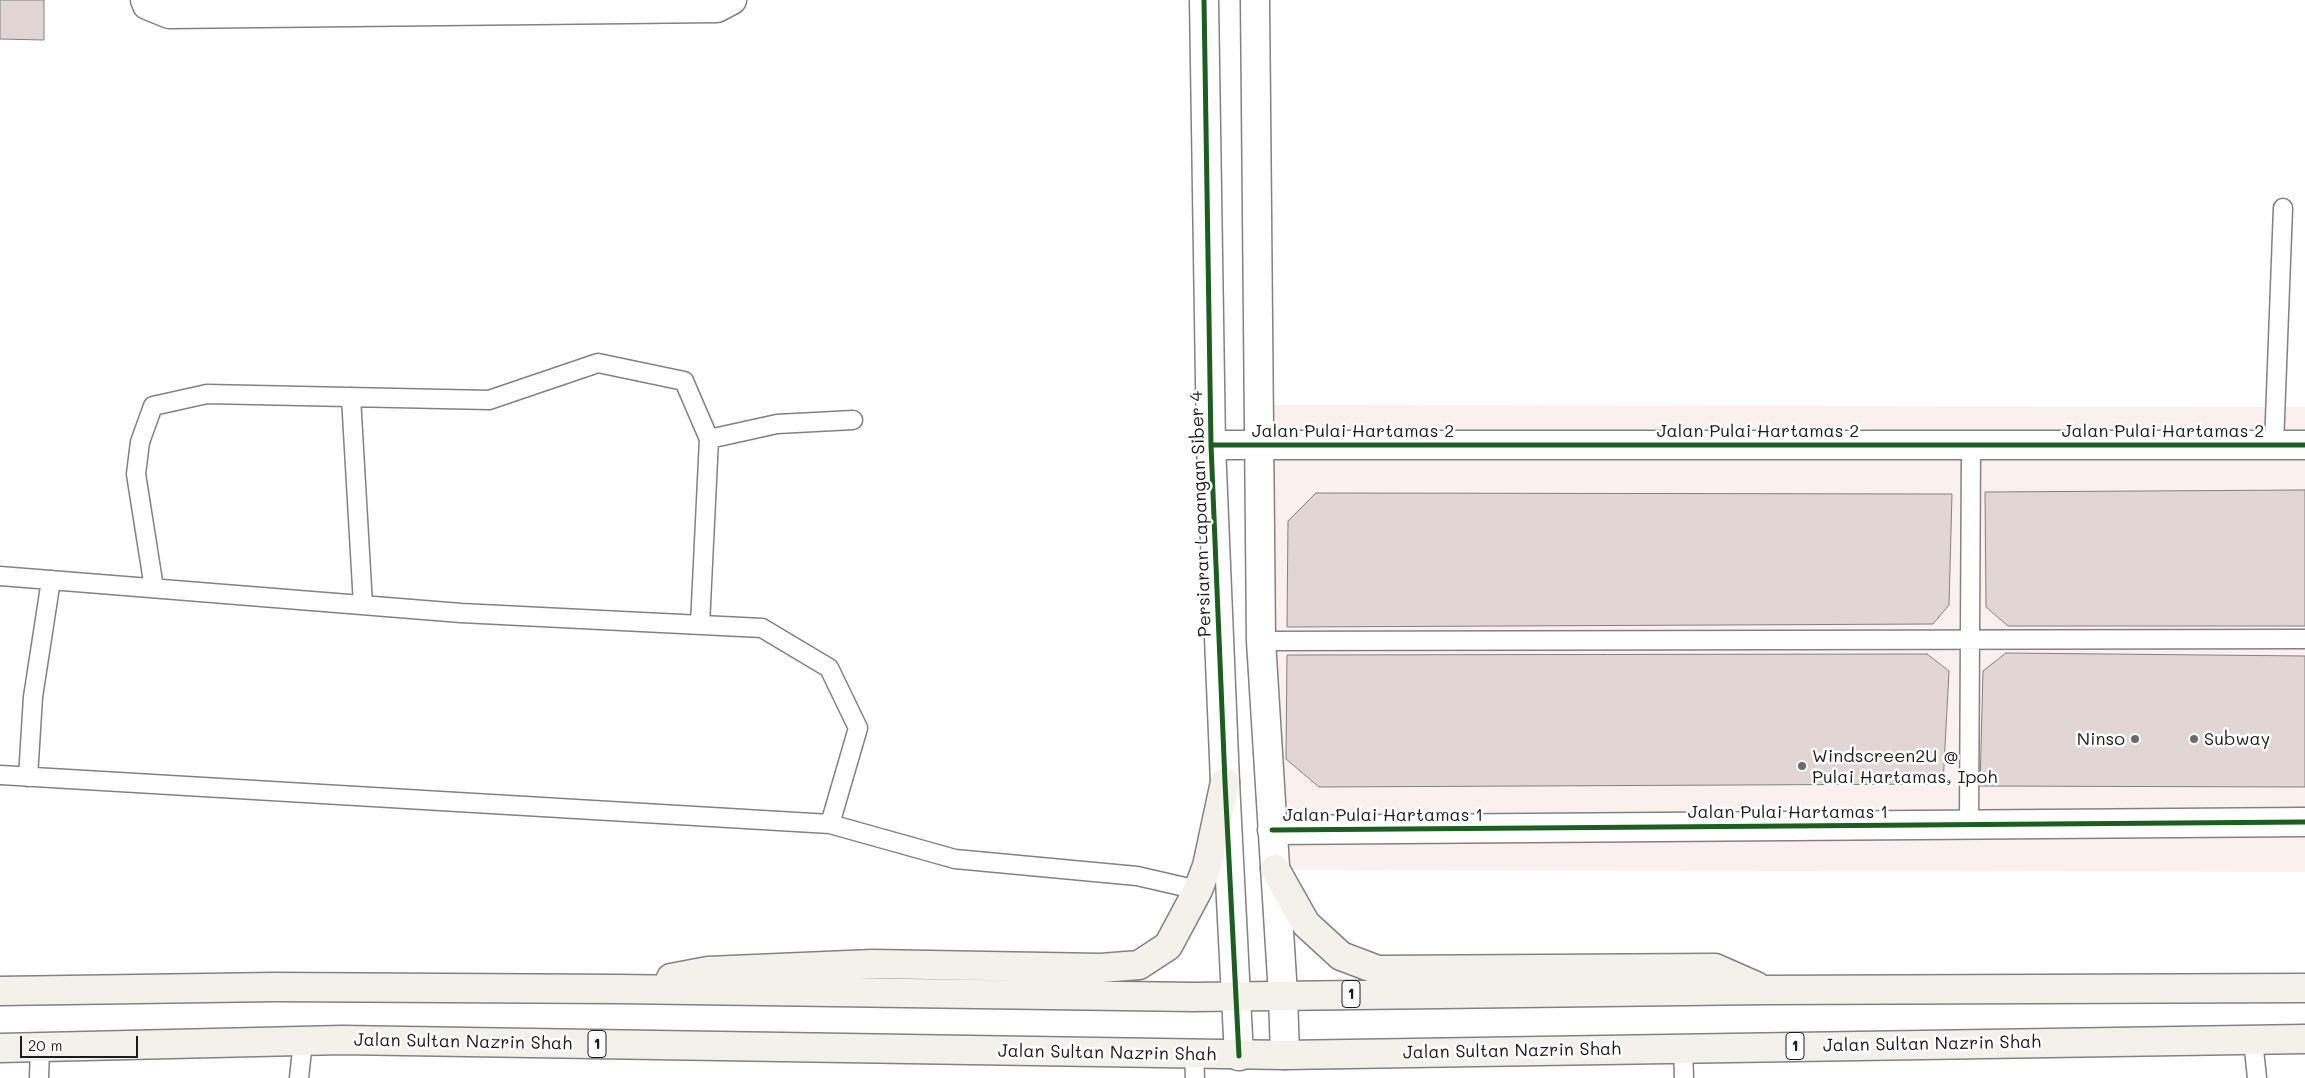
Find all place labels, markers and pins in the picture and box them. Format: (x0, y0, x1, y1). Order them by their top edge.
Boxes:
place label: Ninso (2077, 728, 2125, 750)
place label: Subway (2204, 728, 2270, 750)
marker: Ninso (2129, 733, 2141, 745)
marker: Subway (2188, 733, 2200, 745)
place label: Windscreen2U @ Pulai Hartamas, Ipoh (1812, 745, 1997, 788)
marker: Windscreen2U @ Pulai Hartamas, Ipoh (1796, 760, 1808, 772)

